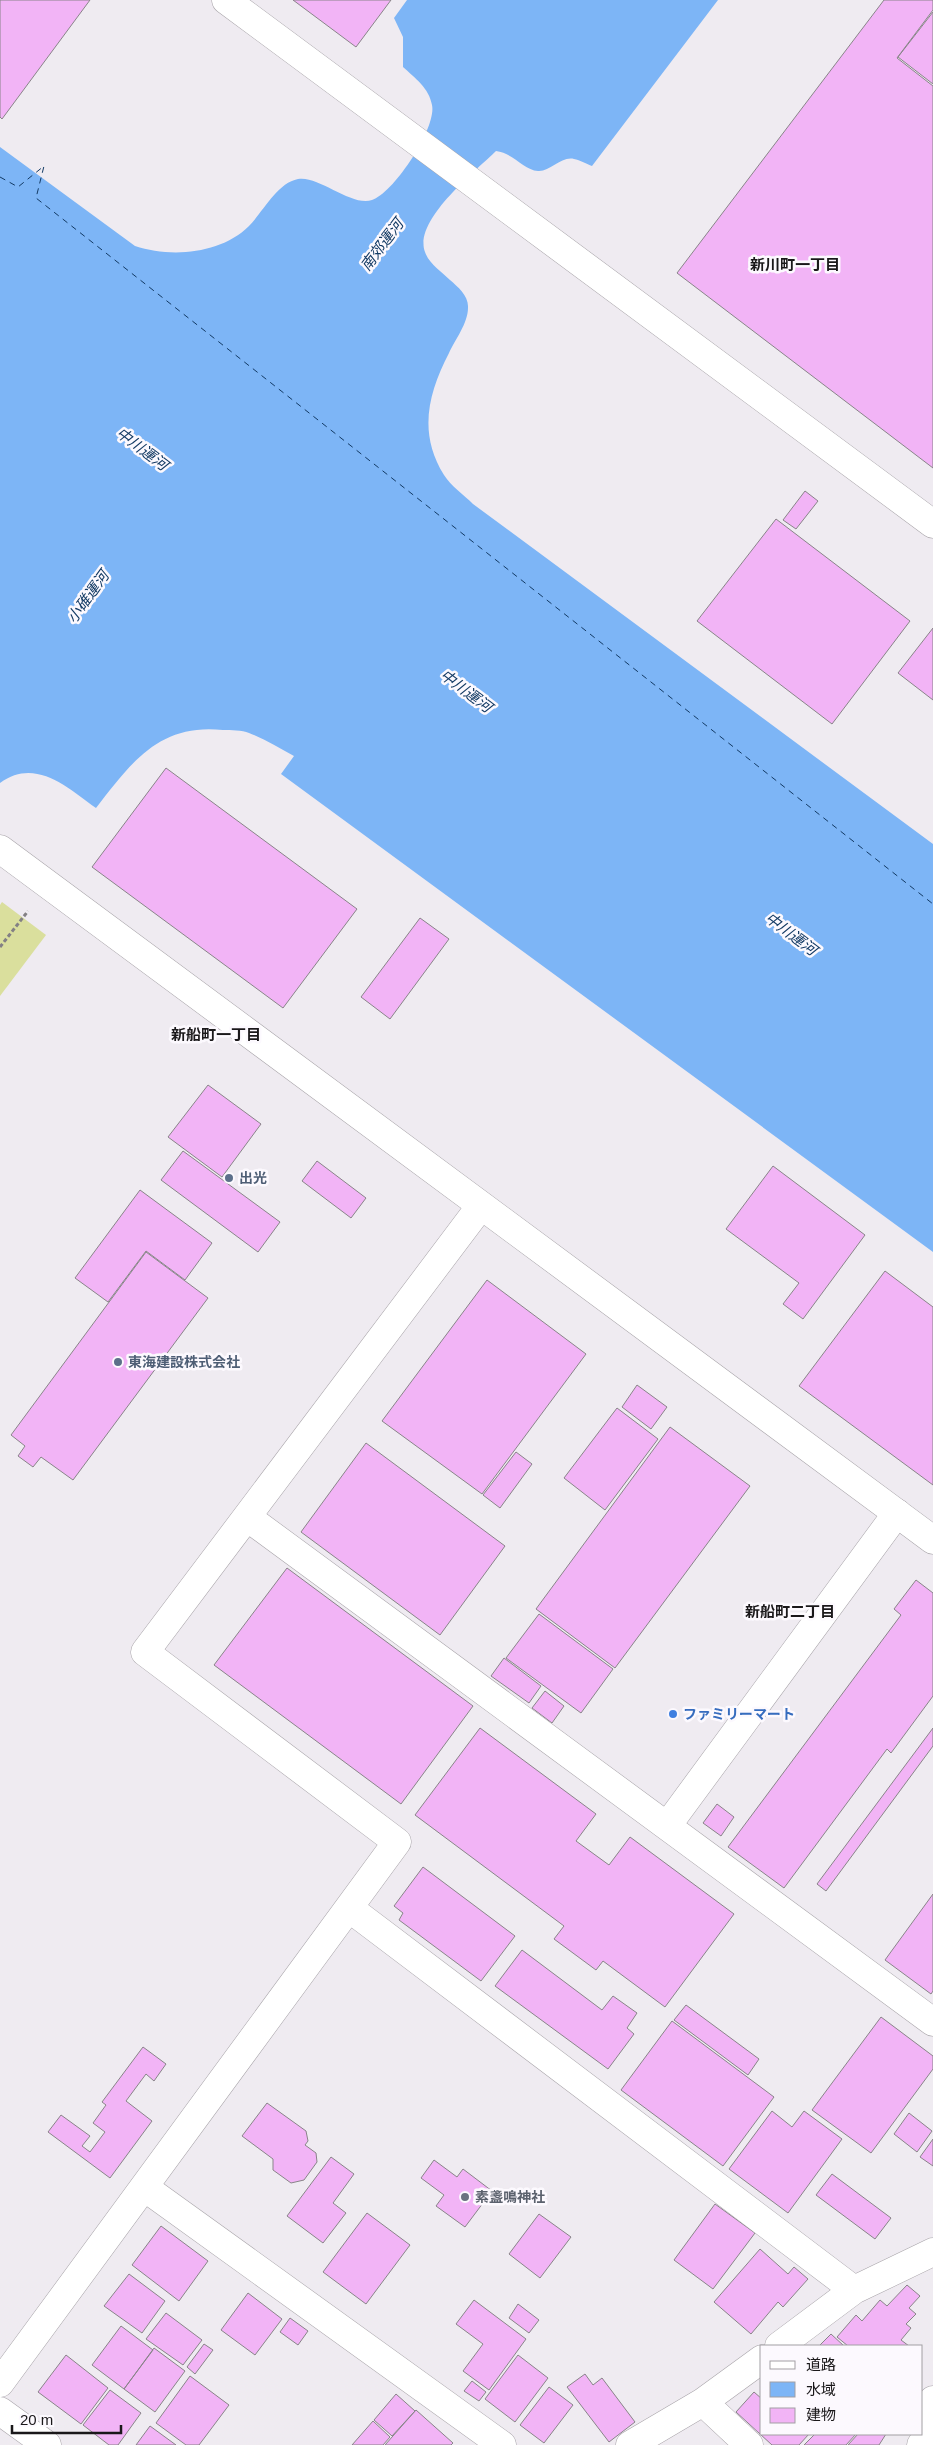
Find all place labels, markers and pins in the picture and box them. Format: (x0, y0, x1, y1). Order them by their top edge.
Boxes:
place label: 出光 (239, 1170, 267, 1186)
marker: 出光 (223, 1172, 235, 1184)
place label: 東海建設株式会社 (128, 1354, 240, 1370)
marker: 東海建設株式会社 (112, 1356, 124, 1368)
place label: ファミリーマート (683, 1706, 795, 1722)
marker: ファミリーマート (667, 1708, 679, 1720)
place label: 素盞鳴神社 (475, 2189, 545, 2205)
marker: 素盞鳴神社 (459, 2191, 471, 2203)

